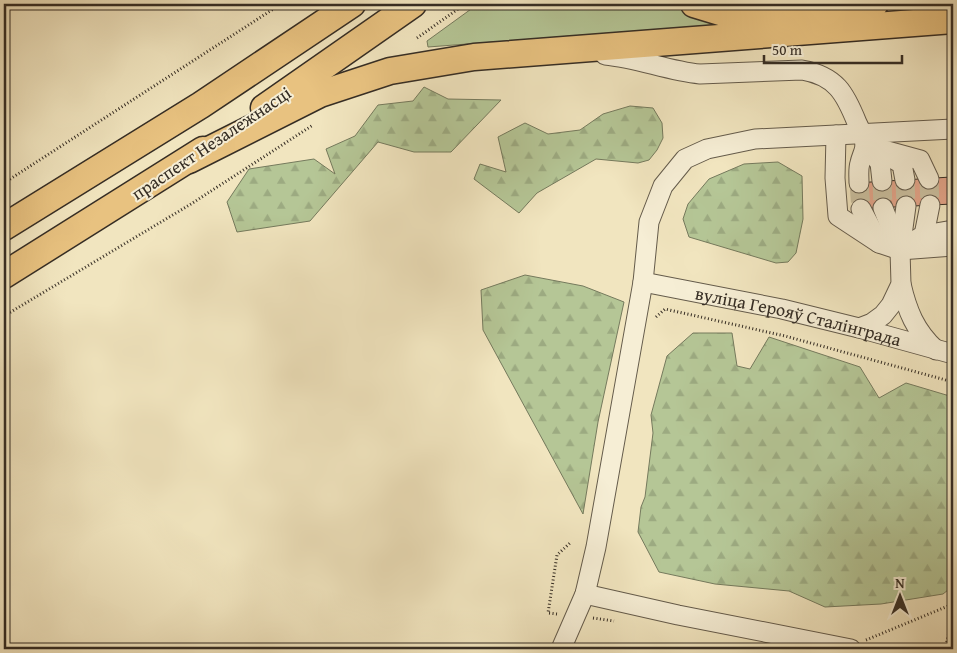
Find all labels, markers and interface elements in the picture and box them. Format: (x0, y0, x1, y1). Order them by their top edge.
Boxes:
scale bar (764, 32, 902, 64)
text: 50 m (772, 39, 803, 60)
street label: праспект Незалежнасці (126, 79, 296, 207)
street label: вуліца Герояў Сталінграда (693, 279, 905, 353)
north arrow (874, 570, 924, 620)
text: N (895, 573, 905, 593)

